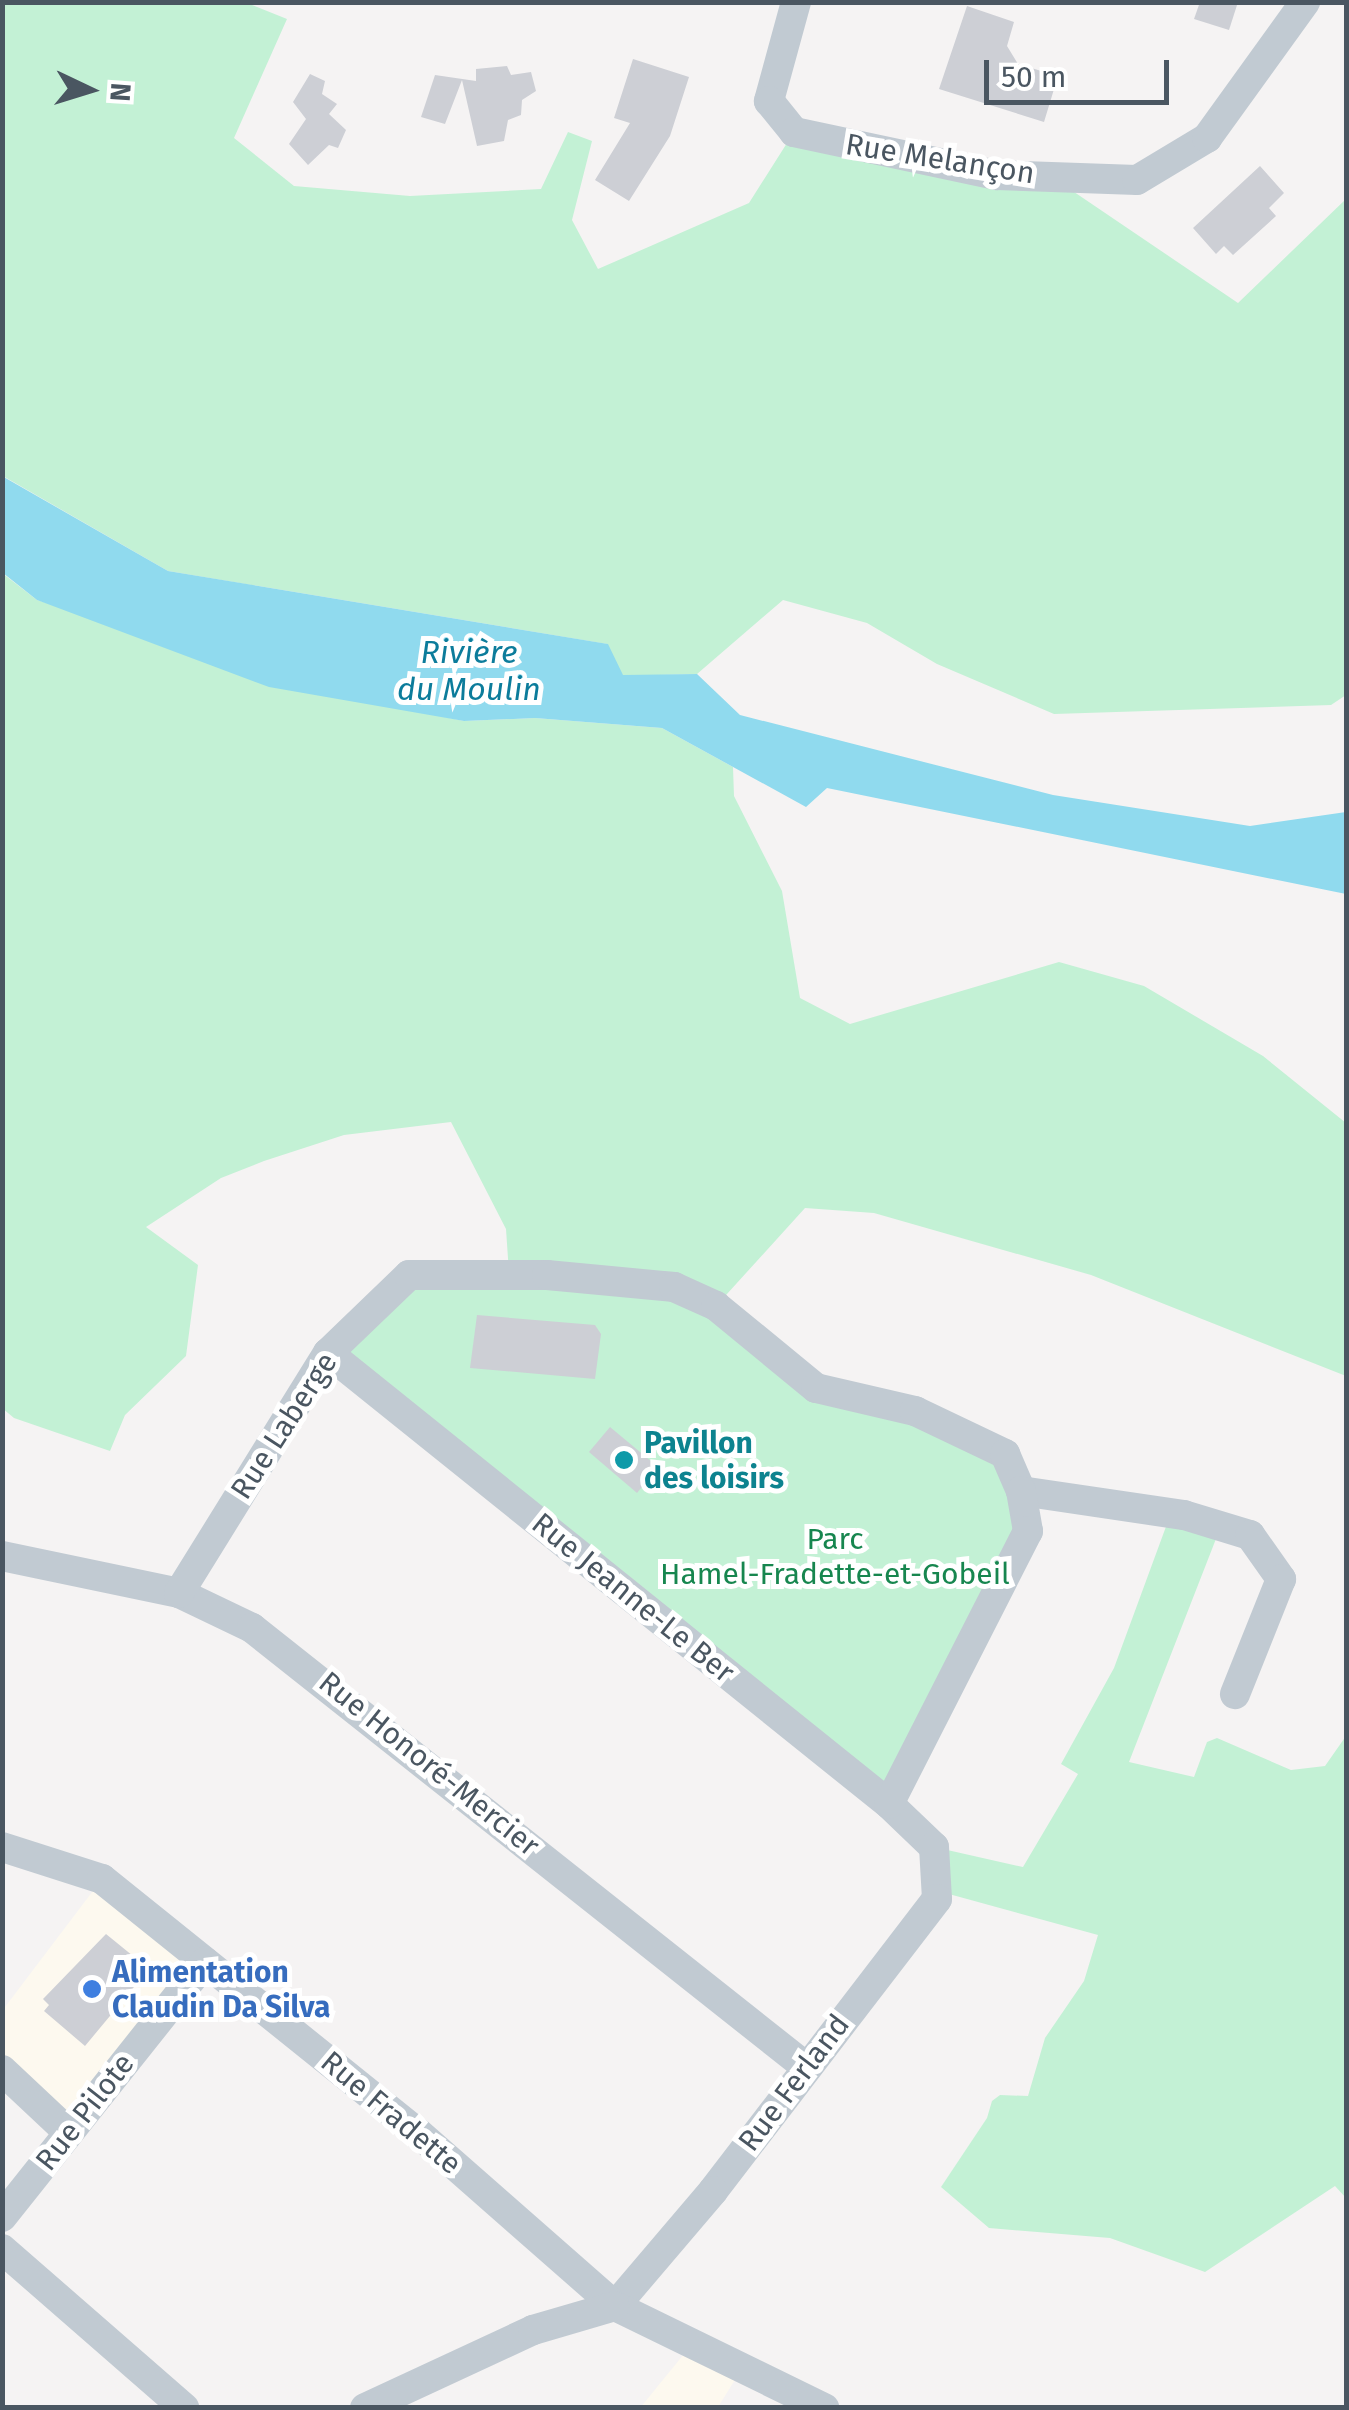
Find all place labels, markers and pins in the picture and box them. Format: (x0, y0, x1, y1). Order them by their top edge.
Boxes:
place label: Pavillon des loisirs (644, 1425, 784, 1496)
marker: Pavillon des loisirs (613, 1449, 635, 1471)
place label: Alimentation Claudin Da Silva (112, 1954, 330, 2024)
marker: Alimentation Claudin Da Silva (81, 1978, 103, 2000)

